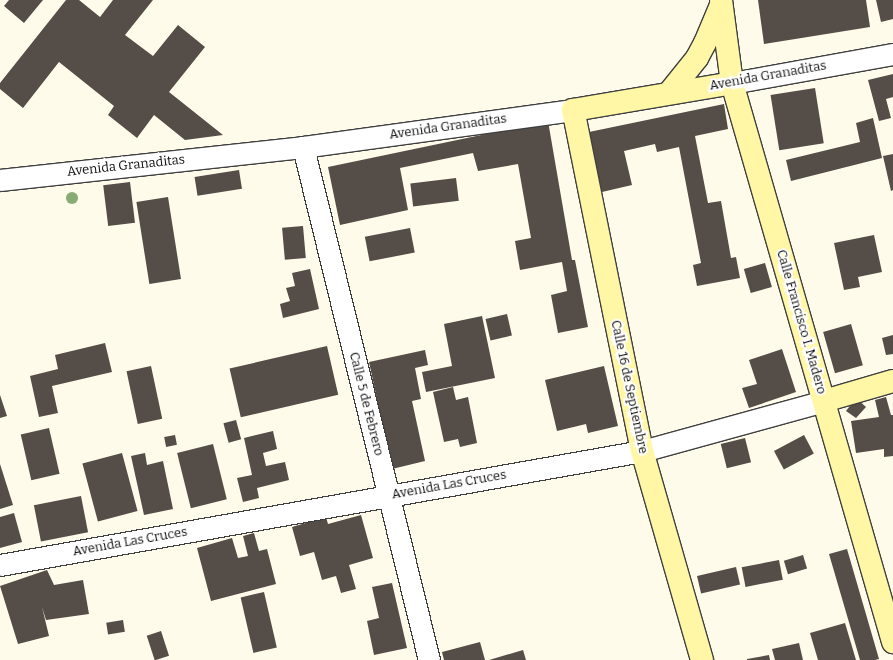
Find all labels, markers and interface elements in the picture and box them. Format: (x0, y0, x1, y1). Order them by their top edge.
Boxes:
street label: Avenida Granaditas (708, 58, 828, 94)
street label: Avenida Granaditas (388, 111, 508, 143)
street label: Avenida Granaditas (66, 152, 186, 180)
street label: Calle Francisco I. Madero (773, 248, 829, 396)
street label: Calle 16 de Septiembre (607, 319, 651, 455)
street label: Calle 5 de Febrero (346, 351, 386, 457)
street label: Avenida Las Cruces (390, 467, 508, 503)
street label: Avenida Las Cruces (71, 524, 189, 560)

